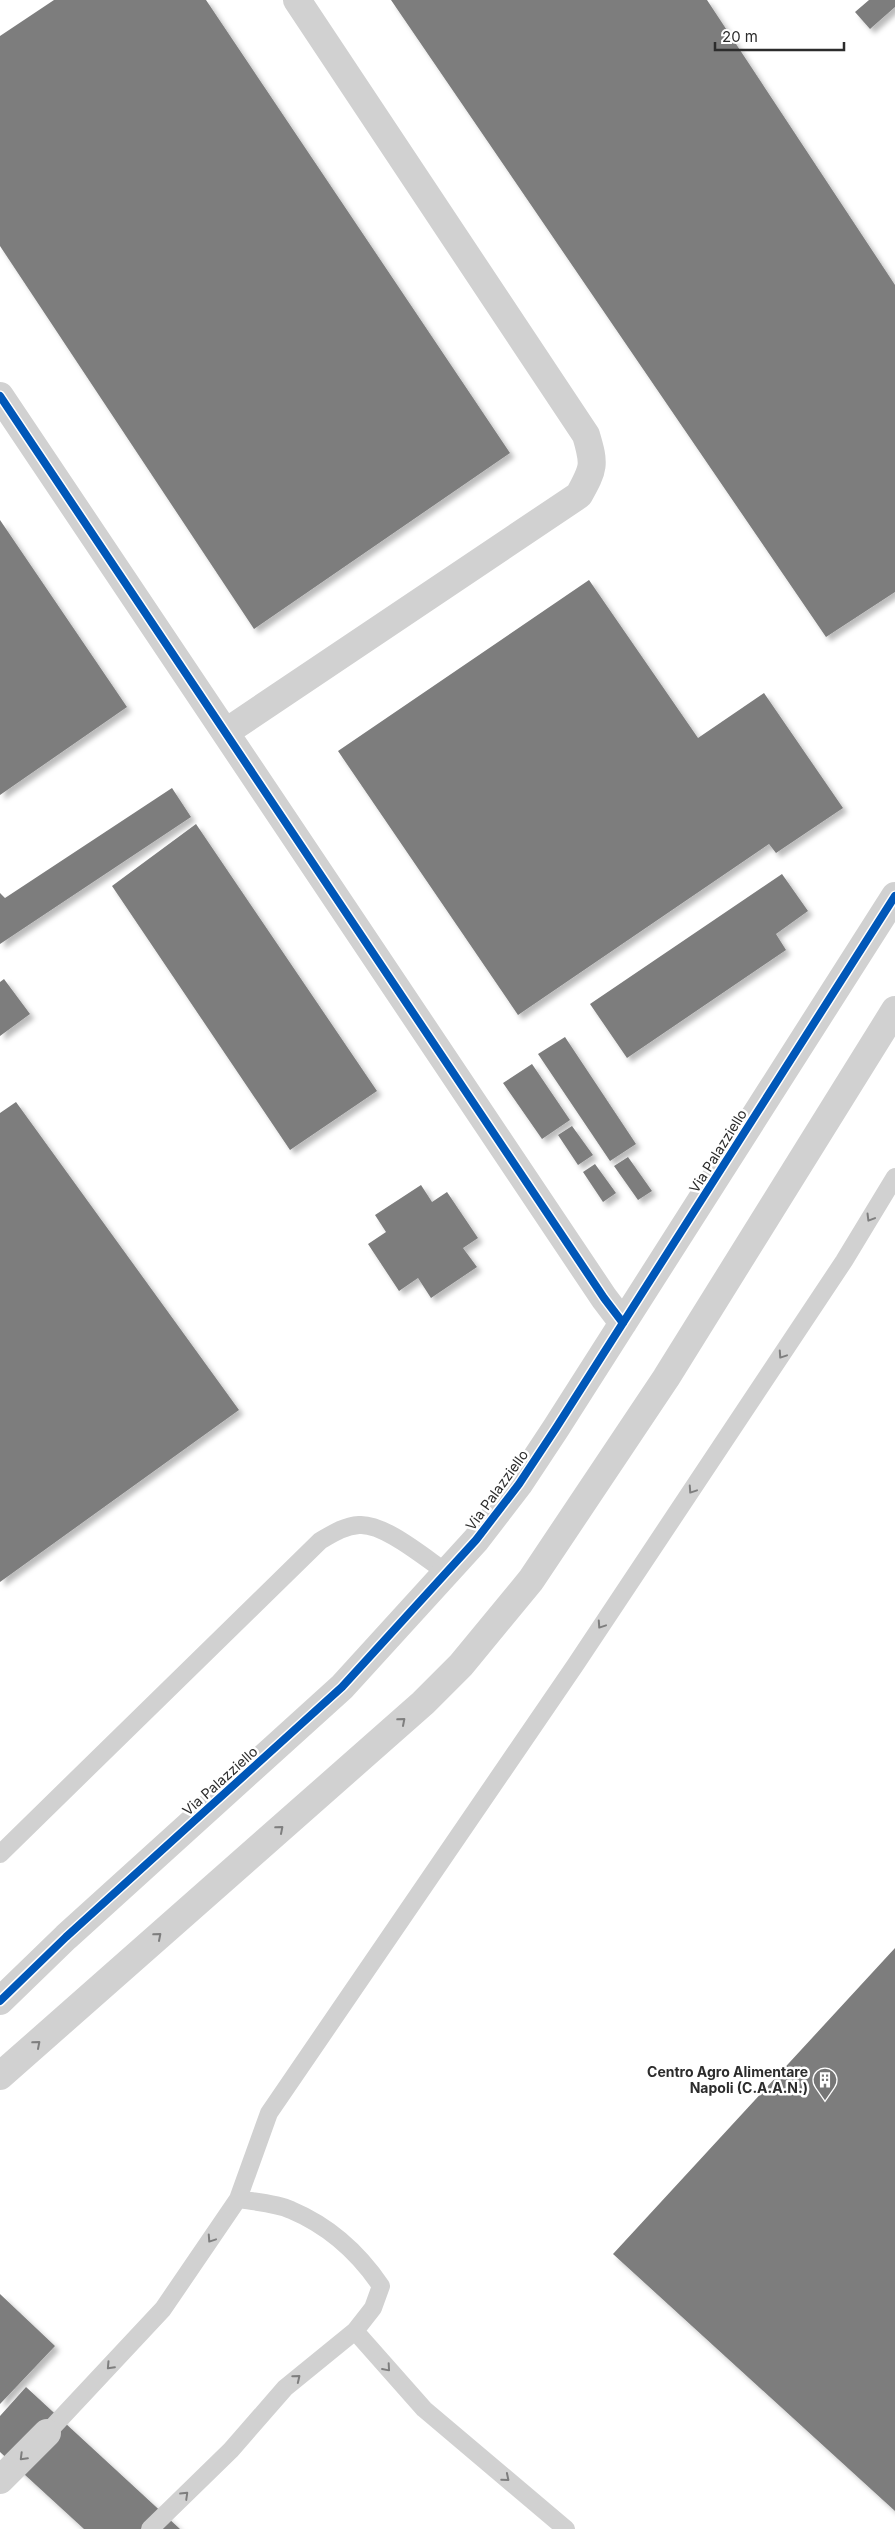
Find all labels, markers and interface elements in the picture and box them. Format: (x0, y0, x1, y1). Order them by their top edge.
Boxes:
scale bar (715, 20, 844, 52)
text: 20 m (722, 27, 758, 46)
street label: Via Palazziello (685, 1106, 750, 1196)
one-way arrow (866, 1213, 876, 1222)
one-way arrow (778, 1350, 788, 1359)
street label: Via Palazziello (462, 1446, 531, 1533)
one-way arrow (688, 1485, 698, 1494)
one-way arrow (598, 1620, 608, 1629)
one-way arrow (396, 1719, 405, 1727)
street label: Via Palazziello (179, 1742, 261, 1819)
one-way arrow (274, 1826, 283, 1834)
one-way arrow (153, 1933, 162, 1942)
one-way arrow (31, 2041, 40, 2050)
place label: Centro Agro Alimentare Napoli (C.A.A.N.) (647, 2063, 808, 2096)
building icon: Centro Agro Alimentare Napoli (C.A.A.N.) (812, 2067, 838, 2101)
one-way arrow (208, 2233, 217, 2243)
one-way arrow (107, 2360, 116, 2369)
one-way arrow (381, 2362, 390, 2371)
one-way arrow (292, 2374, 301, 2383)
one-way arrow (20, 2451, 29, 2460)
one-way arrow (500, 2472, 509, 2481)
one-way arrow (180, 2492, 189, 2501)

